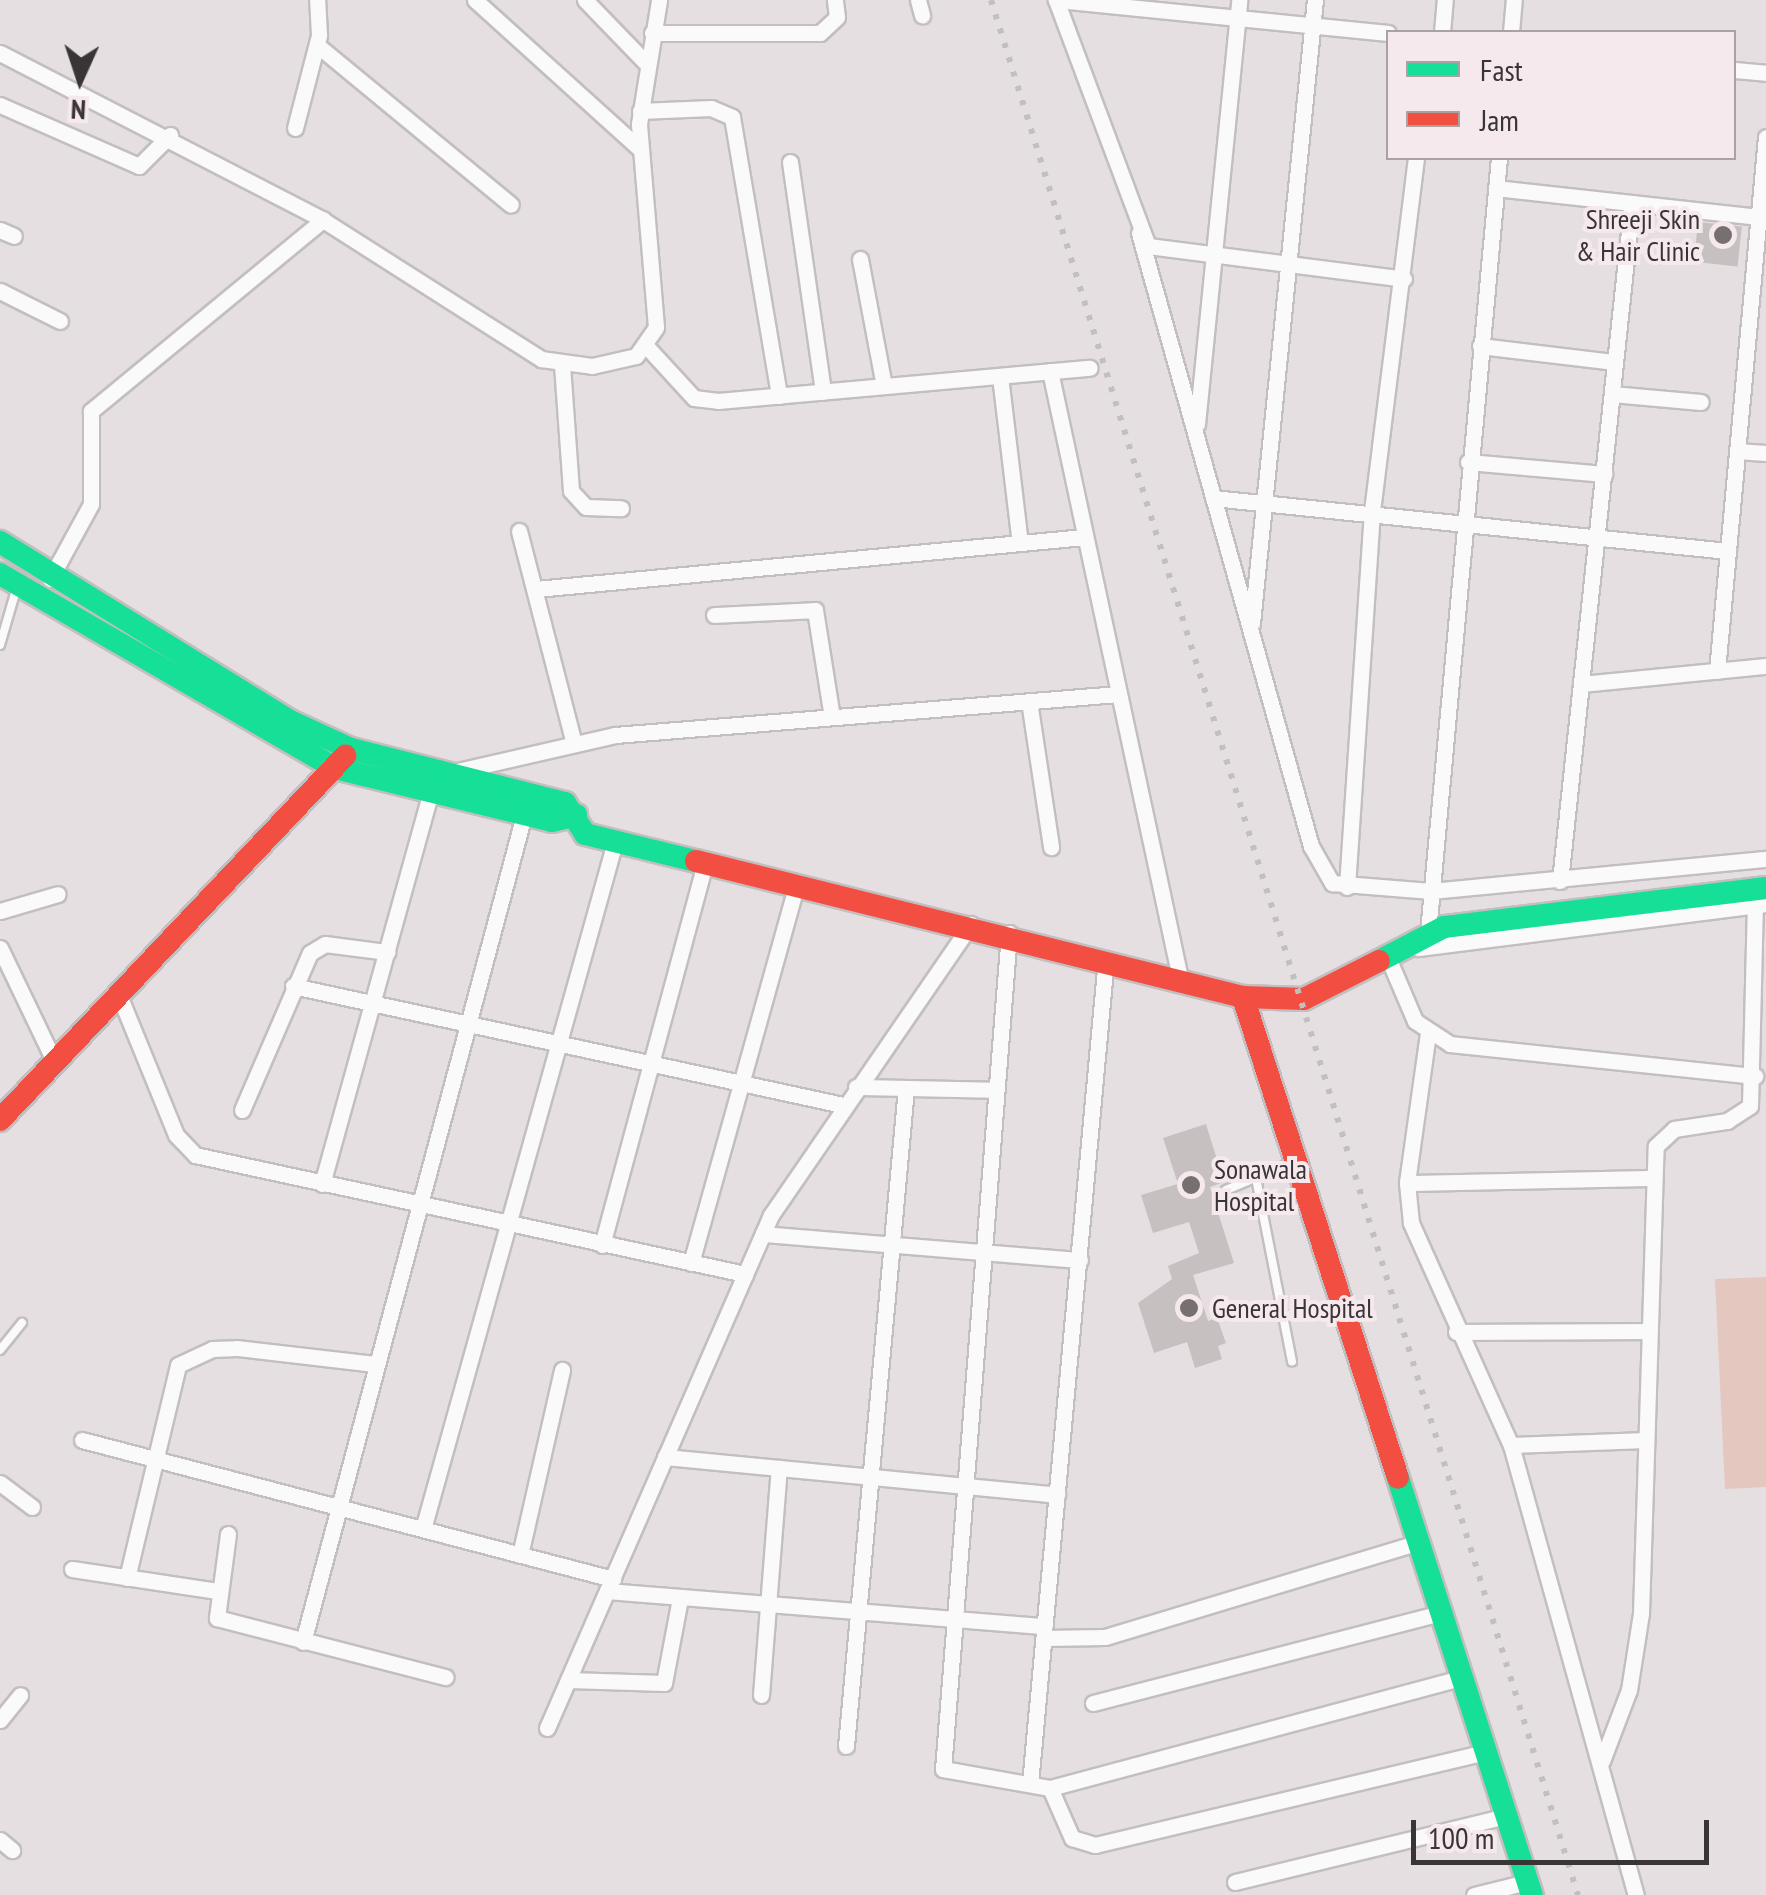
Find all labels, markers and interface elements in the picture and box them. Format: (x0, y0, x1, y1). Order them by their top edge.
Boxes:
north arrow (30, 30, 130, 130)
legend (1386, 30, 1736, 160)
text: Fast (1480, 50, 1523, 89)
text: N (70, 92, 87, 129)
text: Jam (1480, 100, 1519, 139)
place label: Shreeji Skin & Hair Clinic (1576, 202, 1700, 268)
marker: Shreeji Skin & Hair Clinic (1710, 222, 1736, 248)
place label: Sonawala Hospital (1214, 1152, 1307, 1218)
marker: Sonawala Hospital (1178, 1172, 1204, 1198)
place label: General Hospital (1212, 1291, 1373, 1325)
marker: General Hospital (1176, 1295, 1202, 1321)
scale bar (1416, 1800, 1714, 1862)
text: 100 m (1428, 1818, 1494, 1857)

